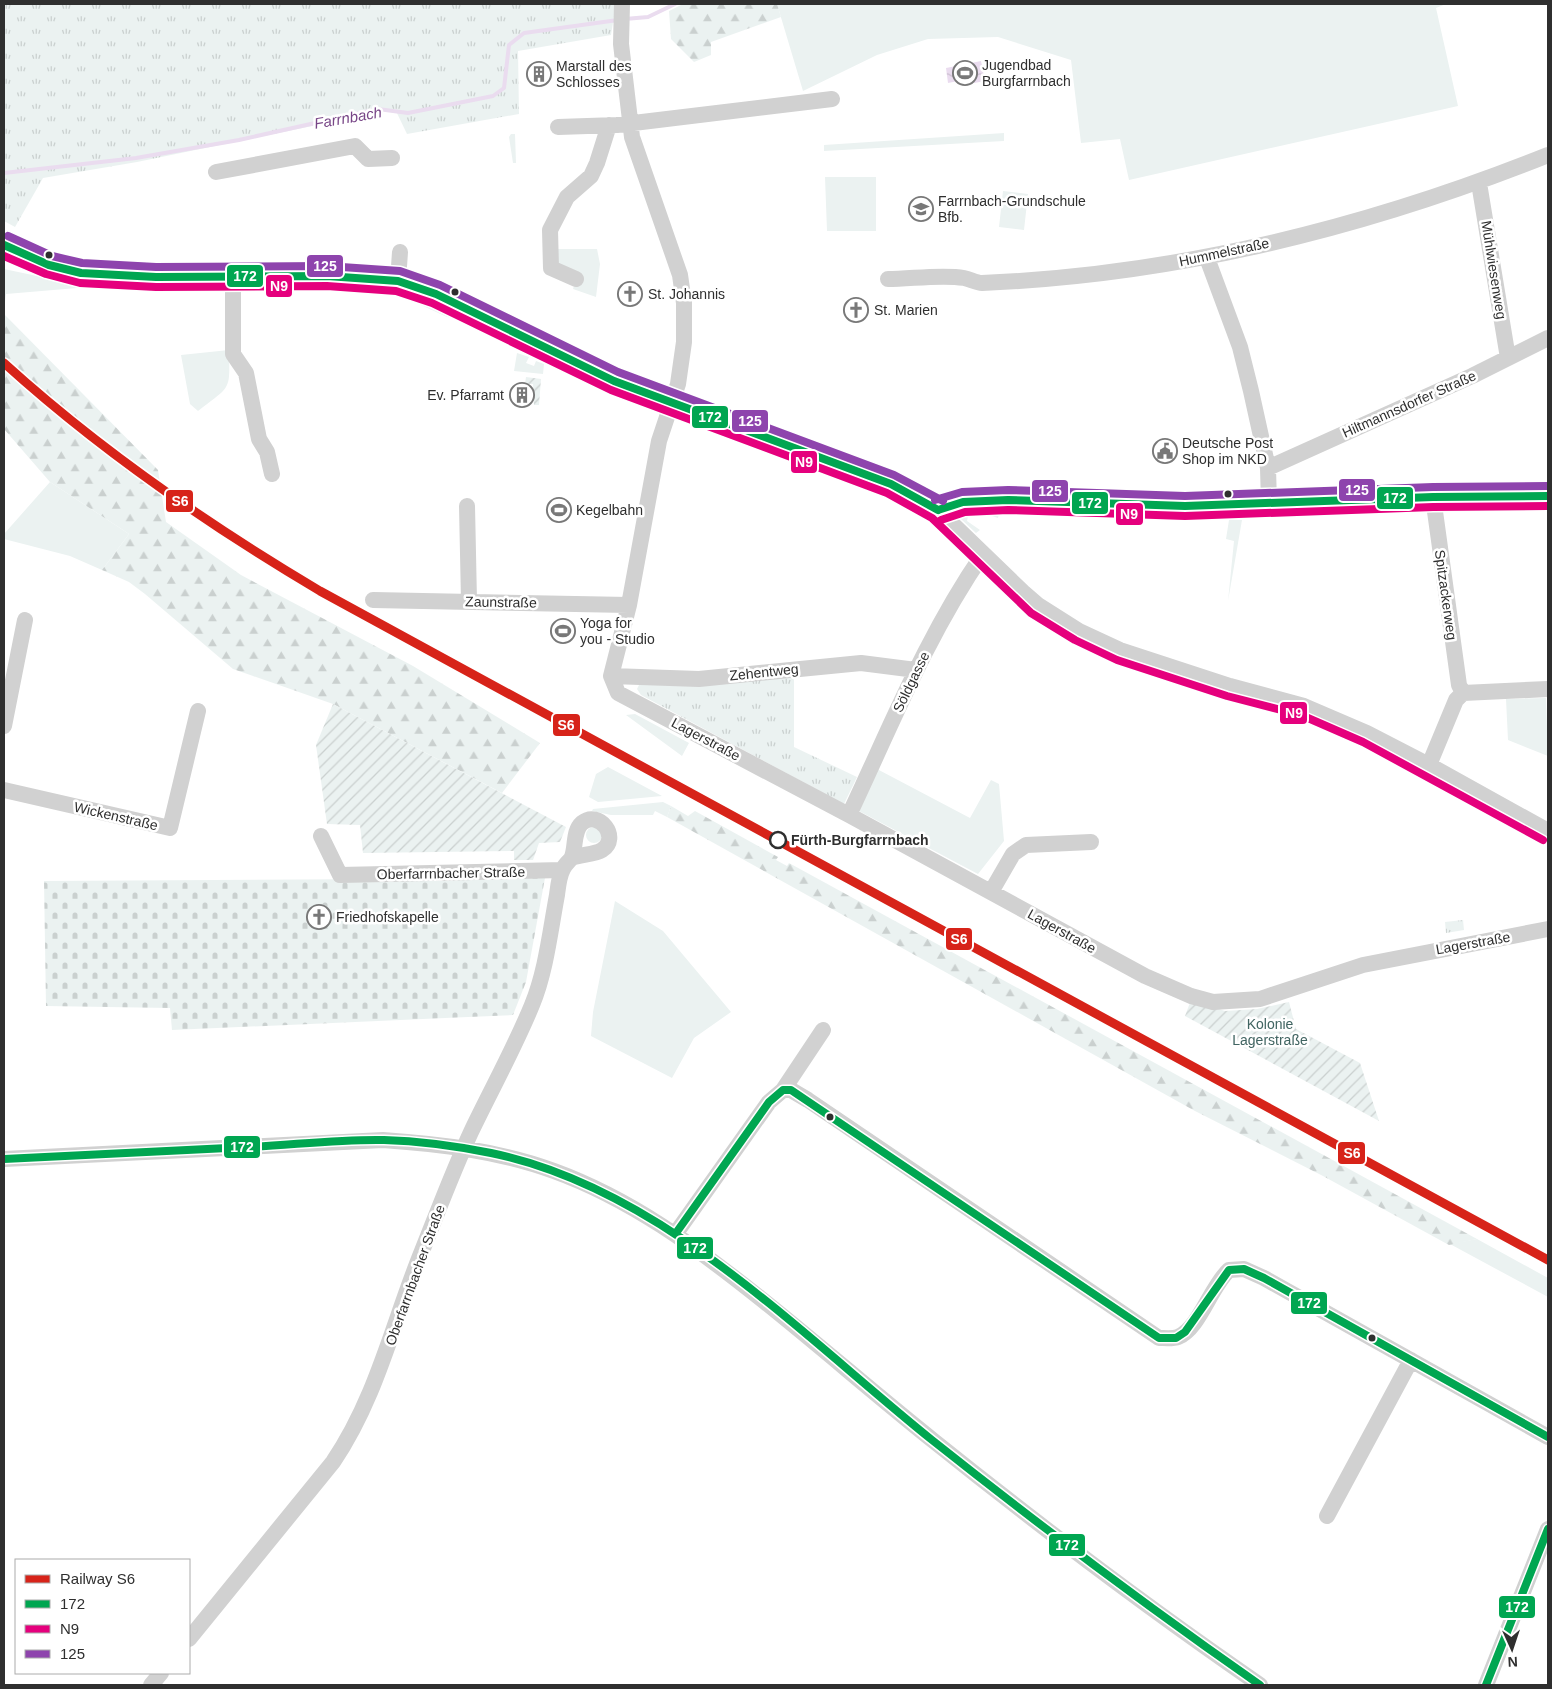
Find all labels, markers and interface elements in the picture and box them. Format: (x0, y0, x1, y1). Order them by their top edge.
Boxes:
place label: Jugendbad Burgfarrnbach (982, 57, 1071, 89)
place label: Marstall des Schlosses (556, 58, 631, 90)
sports icon: Jugendbad Burgfarrnbach (952, 60, 978, 86)
building icon: Marstall des Schlosses (526, 61, 552, 87)
water label: Farrnbach (313, 103, 383, 132)
place label: Farrnbach-Grundschule Bfb. (938, 193, 1086, 225)
school or university icon: Farrnbach-Grundschule Bfb. (908, 196, 934, 222)
street label: Mühlwiesenweg (1478, 220, 1510, 320)
street label: Hummelstraße (1177, 235, 1271, 269)
unlabelled marker (44, 250, 54, 260)
line badge: 125 (306, 254, 344, 278)
text: 125 (313, 258, 337, 274)
line badge: 172 (226, 264, 264, 288)
text: 172 (233, 268, 257, 284)
line badge: N9 (265, 274, 293, 298)
text: N9 (270, 278, 288, 294)
church icon: St. Johannis (617, 281, 643, 307)
place label: St. Johannis (648, 286, 725, 302)
unlabelled marker (450, 287, 460, 297)
church icon: St. Marien (843, 297, 869, 323)
place label: St. Marien (874, 302, 938, 318)
street label: Hiltmannsdorfer Straße (1340, 367, 1479, 441)
building icon: Ev. Pfarramt (509, 382, 535, 408)
place label: Ev. Pfarramt (427, 387, 504, 403)
line badge: 172 (691, 405, 729, 429)
text: 172 (698, 409, 722, 425)
line badge: 125 (731, 409, 769, 433)
text: 125 (738, 413, 762, 429)
place label: Deutsche Post Shop im NKD (1182, 435, 1273, 467)
public building icon: Deutsche Post Shop im NKD (1152, 438, 1178, 464)
line badge: N9 (790, 450, 818, 474)
text: N9 (795, 454, 813, 470)
line badge: 125 (1338, 478, 1376, 502)
line badge: 125 (1031, 479, 1069, 503)
text: 125 (1345, 482, 1369, 498)
text: 125 (1038, 483, 1062, 499)
line badge: 172 (1376, 486, 1414, 510)
line badge: S6 (165, 489, 194, 513)
unlabelled marker (1223, 489, 1233, 499)
text: 172 (1383, 490, 1407, 506)
line badge: 172 (1071, 491, 1109, 515)
text: S6 (171, 493, 189, 509)
text: 172 (1078, 495, 1102, 511)
sports icon: Kegelbahn (546, 497, 572, 523)
place label: Kegelbahn (576, 502, 643, 518)
line badge: N9 (1115, 502, 1144, 526)
text: N9 (1120, 506, 1138, 522)
street label: Spitzackerweg (1432, 549, 1460, 641)
street label: Zaunstraße (465, 593, 537, 611)
place label: Yoga for you - Studio (580, 615, 655, 647)
sports icon: Yoga for you - Studio (550, 618, 576, 644)
street label: Söldgasse (889, 649, 933, 715)
street label: Zehentweg (729, 660, 799, 684)
line badge: N9 (1279, 701, 1308, 725)
text: N9 (1285, 705, 1303, 721)
line badge: S6 (552, 713, 581, 737)
street label: Lagerstraße (669, 714, 743, 764)
text: S6 (557, 717, 575, 733)
street label: Wickenstraße (73, 799, 160, 833)
marker: Fürth-Burgfarrnbach (769, 831, 787, 849)
place label: Fürth-Burgfarrnbach (791, 832, 929, 848)
street label: Oberfarrnbacher Straße (377, 864, 526, 882)
church icon: Friedhofskapelle (306, 904, 332, 930)
street label: Lagerstraße (1025, 906, 1099, 956)
place label: Friedhofskapelle (336, 909, 439, 925)
line badge: S6 (945, 927, 973, 951)
street label: Lagerstraße (1434, 929, 1512, 957)
text: S6 (950, 931, 968, 947)
park label: Kolonie Lagerstraße (1232, 1016, 1308, 1048)
unlabelled marker (825, 1112, 835, 1122)
line badge: 172 (223, 1135, 261, 1159)
text: 172 (230, 1139, 254, 1155)
line badge: S6 (1337, 1141, 1366, 1165)
text: S6 (1343, 1145, 1361, 1161)
street label: Oberfarrnbacher Straße (382, 1202, 448, 1348)
line badge: 172 (676, 1236, 714, 1260)
text: 172 (683, 1240, 707, 1256)
line badge: 172 (1290, 1291, 1328, 1315)
text: 172 (1297, 1295, 1321, 1311)
unlabelled marker (1367, 1333, 1377, 1343)
line badge: 172 (1048, 1533, 1086, 1557)
text: 172 (1055, 1537, 1079, 1553)
legend (15, 1559, 190, 1674)
text: Railway S6 (60, 1570, 135, 1587)
text: 172 (60, 1595, 85, 1612)
line badge: 172 (1498, 1595, 1536, 1619)
text: 172 (1505, 1599, 1529, 1615)
text: N9 (60, 1620, 79, 1637)
north arrow (1487, 1624, 1537, 1674)
text: 125 (60, 1645, 85, 1662)
text: N (1507, 1654, 1518, 1670)

